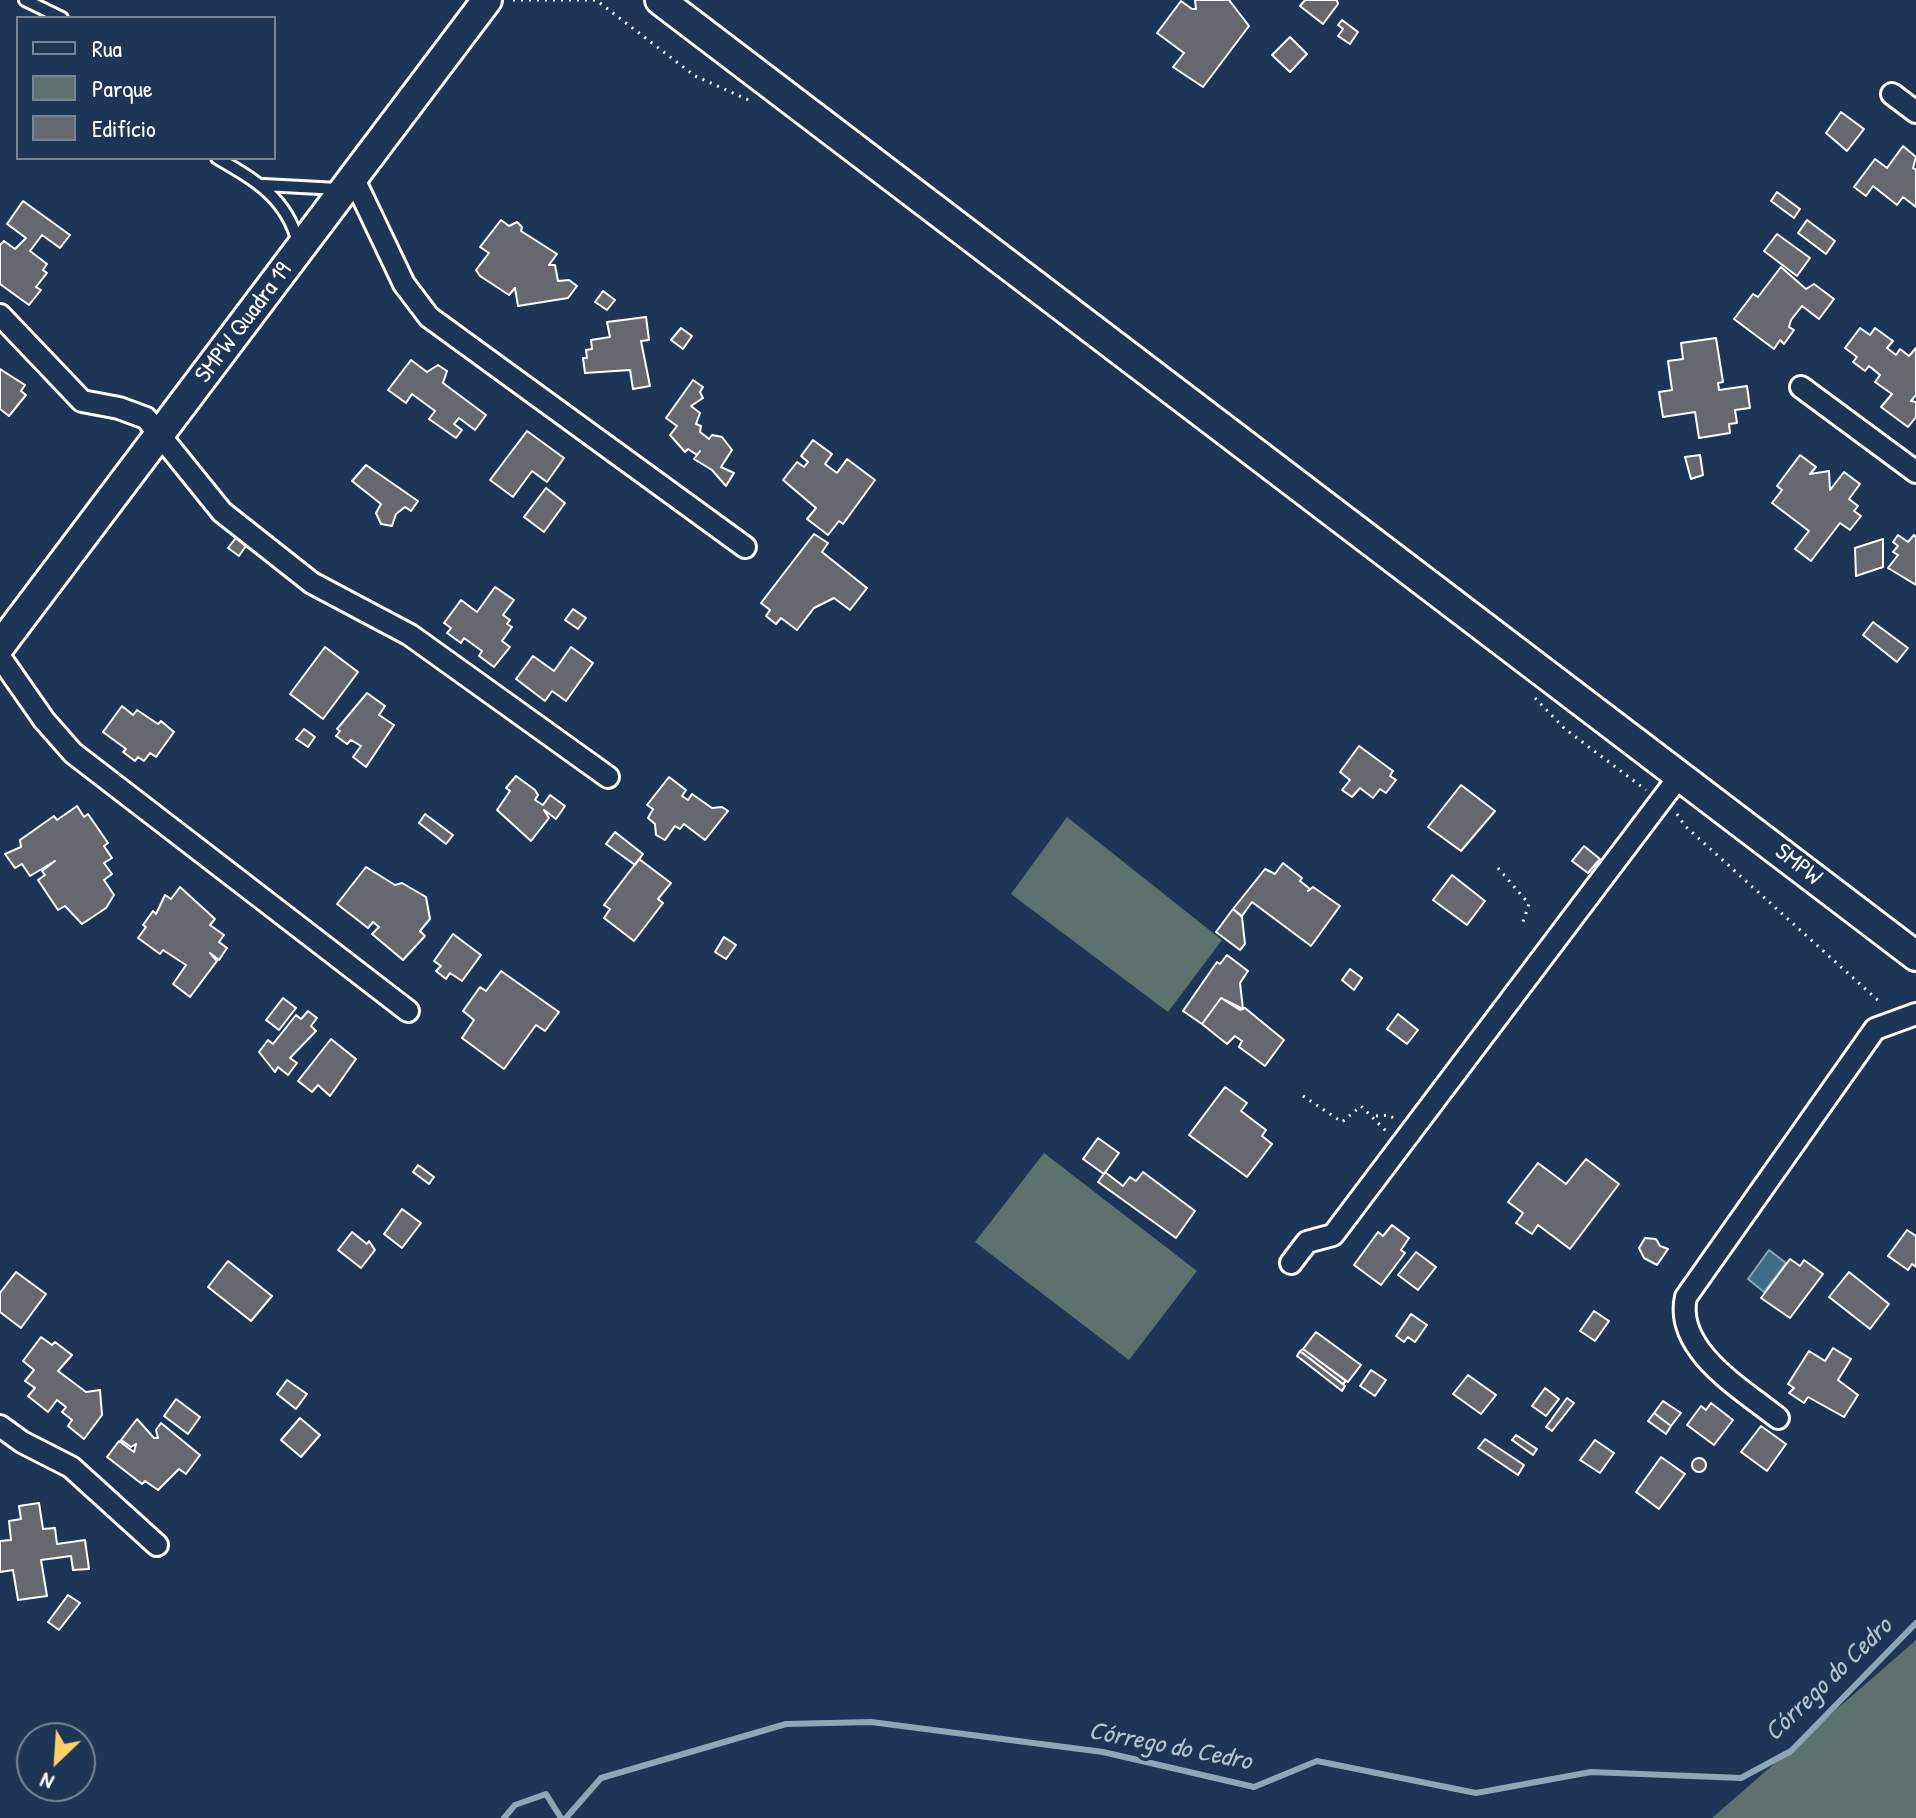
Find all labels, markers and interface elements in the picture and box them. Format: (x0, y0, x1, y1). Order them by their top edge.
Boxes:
legend (16, 16, 276, 160)
text: Rua (92, 32, 122, 64)
text: Parque (92, 72, 152, 104)
text: Edifício (92, 112, 156, 144)
street label: SMPW Quadra 19 (189, 257, 299, 389)
street label: SMPW (1769, 838, 1827, 892)
water label: Córrego do Cedro (1759, 1611, 1899, 1749)
water label: Córrego do Cedro (1086, 1716, 1254, 1778)
north arrow (16, 1722, 96, 1802)
text: N (35, 1766, 58, 1798)

